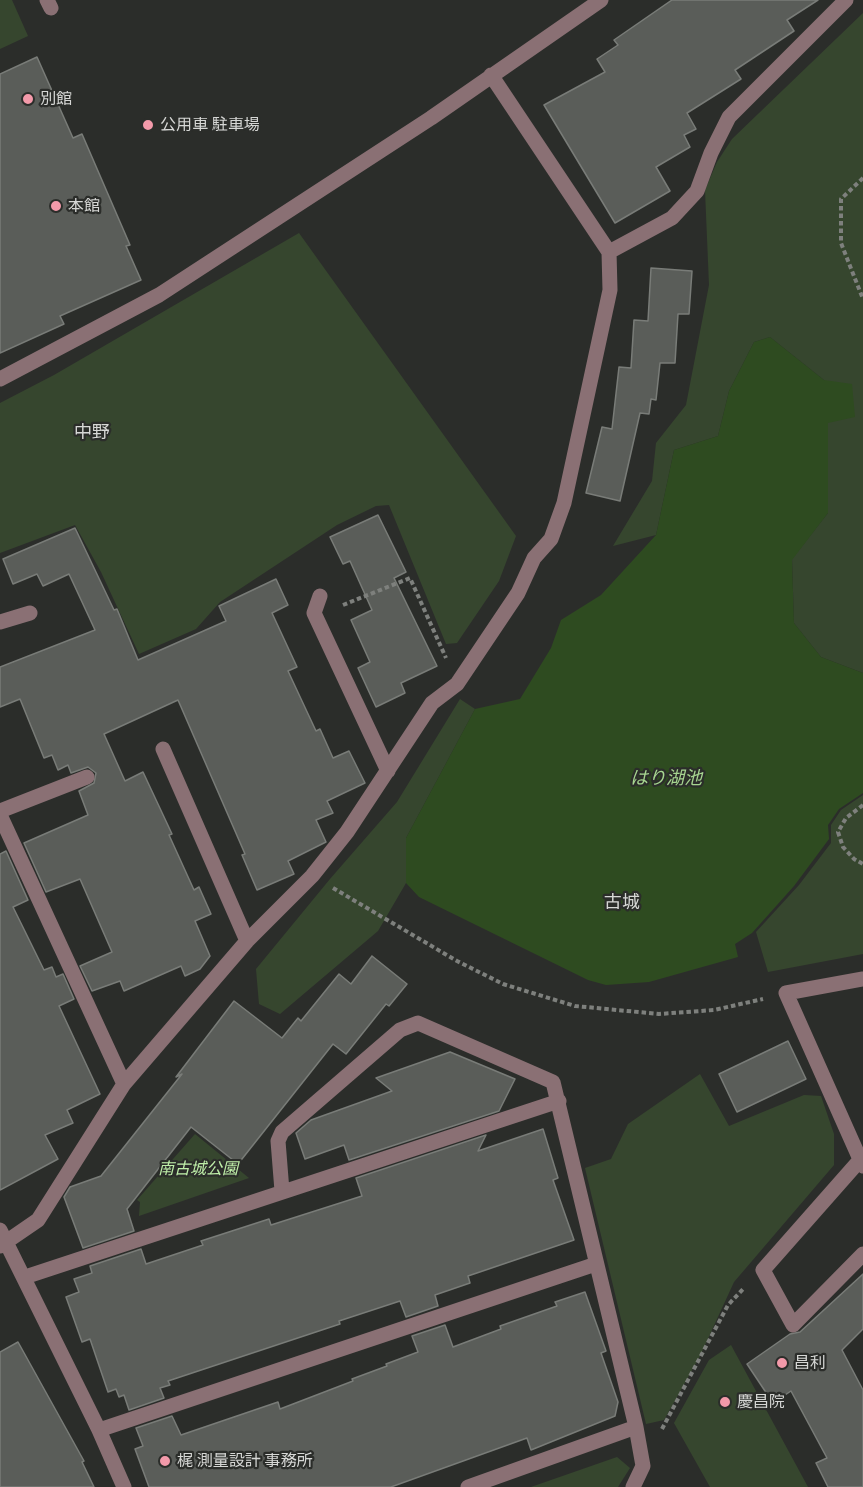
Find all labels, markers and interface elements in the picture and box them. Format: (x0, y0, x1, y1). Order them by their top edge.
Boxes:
place label: 別館 (40, 89, 72, 109)
marker: 別館 (21, 92, 35, 106)
place label: 公用車 駐車場 (160, 115, 260, 135)
marker: 公用車 駐車場 (141, 118, 155, 132)
place label: 本館 (68, 196, 100, 216)
marker: 本館 (49, 199, 63, 213)
district label: 中野 (74, 422, 110, 444)
water label: はり湖池 (630, 768, 702, 790)
district label: 古城 (604, 892, 640, 914)
park label: 南古城公園 (158, 1159, 238, 1179)
place label: 昌利 (794, 1353, 826, 1373)
marker: 昌利 (775, 1356, 789, 1370)
place label: 慶昌院 (737, 1392, 785, 1412)
marker: 慶昌院 (718, 1395, 732, 1409)
place label: 梶 測量設計 事務所 (177, 1451, 313, 1471)
marker: 梶 測量設計 事務所 (158, 1454, 172, 1468)

